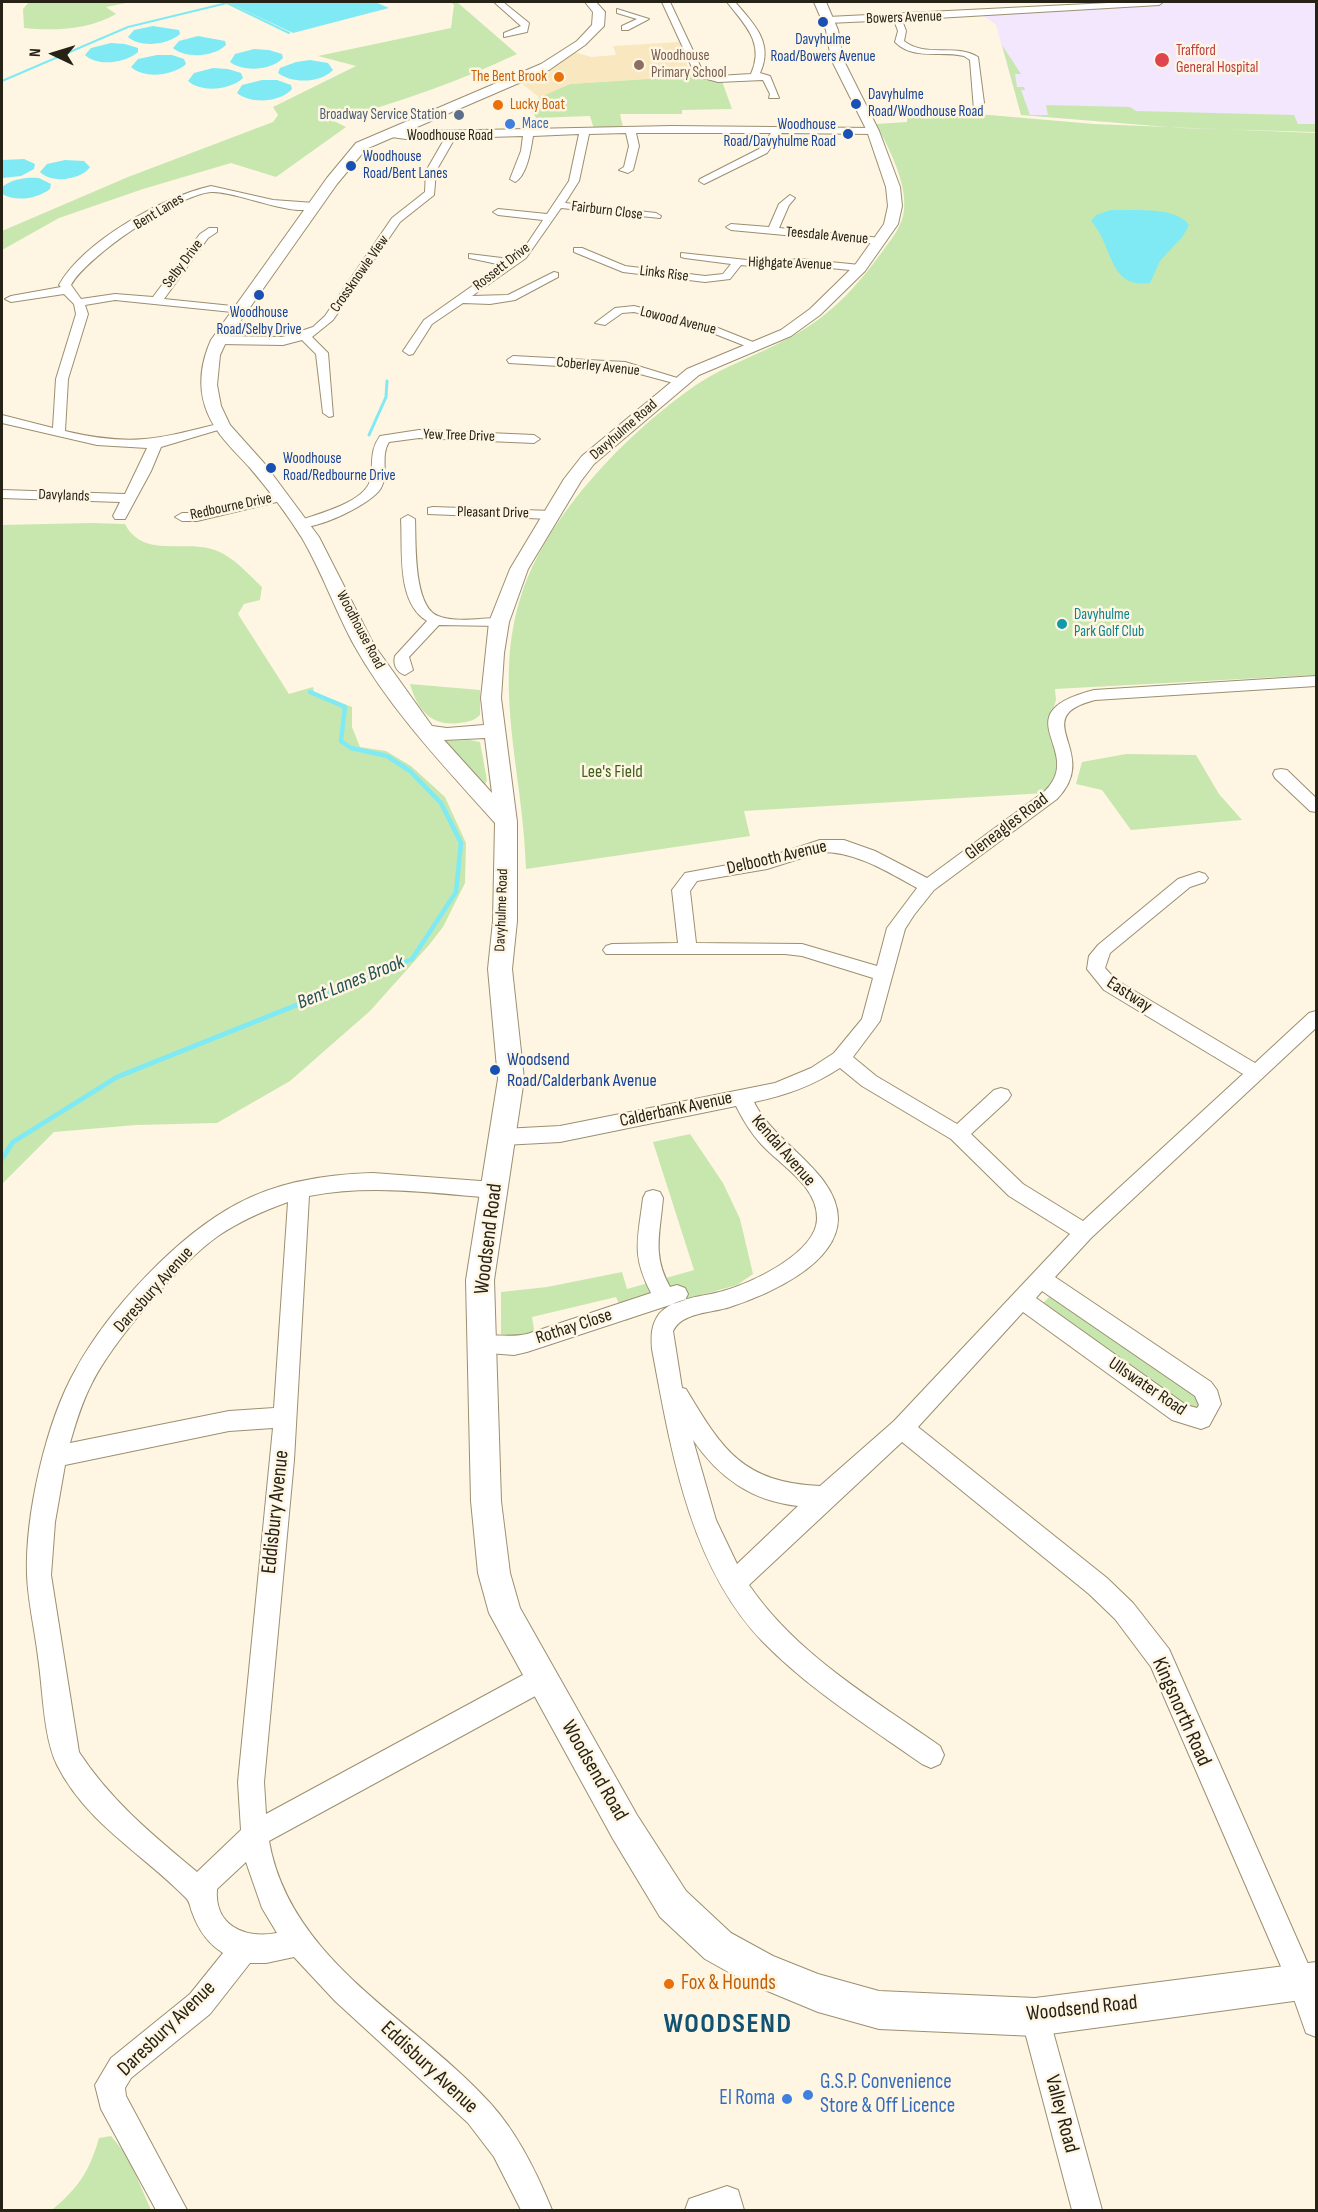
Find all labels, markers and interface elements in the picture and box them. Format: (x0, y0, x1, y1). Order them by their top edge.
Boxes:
street label: Bowers Avenue (866, 8, 942, 28)
marker: Davyhulme Road/Bowers Avenue (816, 15, 830, 29)
north arrow (24, 24, 84, 84)
place label: Davyhulme Road/Bowers Avenue (770, 31, 876, 66)
place label: Trafford General Hospital (1176, 42, 1258, 77)
place label: Woodhouse Primary School (651, 47, 727, 82)
text: N (26, 48, 45, 58)
marker: Trafford General Hospital (1153, 51, 1171, 69)
marker: Woodhouse Primary School (632, 58, 646, 72)
place label: The Bent Brook (471, 68, 547, 86)
marker: The Bent Brook (552, 70, 566, 84)
place label: Davyhulme Road/Woodhouse Road (868, 86, 984, 121)
place label: Lucky Boat (510, 96, 565, 114)
marker: Davyhulme Road/Woodhouse Road (849, 97, 863, 111)
marker: Lucky Boat (491, 98, 505, 112)
place label: Broadway Service Station (319, 106, 447, 124)
marker: Broadway Service Station (452, 108, 466, 122)
place label: Mace (522, 115, 549, 133)
place label: Woodhouse Road/Davyhulme Road (724, 116, 836, 151)
marker: Mace (503, 117, 517, 131)
street label: Woodhouse Road (407, 127, 493, 145)
marker: Woodhouse Road/Davyhulme Road (841, 127, 855, 141)
place label: Woodhouse Road/Bent Lanes (363, 148, 448, 183)
marker: Woodhouse Road/Bent Lanes (344, 159, 358, 173)
street label: Bent Lanes (131, 190, 187, 234)
street label: Fairburn Close (570, 198, 644, 224)
street label: Teesdale Avenue (785, 223, 869, 249)
street label: Crossknowle View (327, 232, 393, 316)
street label: Selby Drive (159, 236, 207, 292)
street label: Rossett Drive (470, 239, 534, 295)
street label: Highgate Avenue (748, 254, 832, 274)
street label: Links Rise (638, 262, 690, 286)
marker: Woodhouse Road/Selby Drive (252, 288, 266, 302)
street label: Lowood Avenue (638, 303, 718, 339)
place label: Woodhouse Road/Selby Drive (216, 304, 302, 339)
street label: Coberley Avenue (556, 354, 640, 380)
street label: Davyhulme Road (587, 396, 661, 464)
street label: Yew Tree Drive (423, 426, 495, 446)
place label: Woodhouse Road/Redbourne Drive (283, 450, 395, 485)
marker: Woodhouse Road/Redbourne Drive (264, 461, 278, 475)
street label: Davylands (38, 486, 90, 506)
street label: Redbourne Drive (188, 490, 274, 524)
street label: Pleasant Drive (457, 503, 529, 523)
street label: Woodhouse Road (332, 588, 388, 672)
place label: Davyhulme Park Golf Club (1074, 606, 1144, 641)
marker: Davyhulme Park Golf Club (1055, 617, 1069, 631)
park label: Lee's Field (581, 761, 643, 783)
street label: Gleneagles Road (961, 789, 1053, 865)
street label: Delbooth Avenue (725, 836, 829, 880)
street label: Davyhulme Road (492, 868, 512, 952)
water label: Bent Lanes Brook (294, 951, 408, 1015)
street label: Eastway (1102, 972, 1156, 1018)
place label: Woodsend Road/Calderbank Avenue (507, 1049, 657, 1092)
marker: Woodsend Road/Calderbank Avenue (488, 1063, 502, 1077)
street label: Calderbank Avenue (618, 1088, 734, 1132)
street label: Kendal Avenue (746, 1111, 820, 1191)
street label: Woodsend Road (470, 1182, 508, 1296)
street label: Daresbury Avenue (110, 1243, 198, 1337)
street label: Rothay Close (533, 1305, 615, 1349)
street label: Ullswater Road (1104, 1353, 1190, 1421)
street label: Eddisbury Avenue (257, 1449, 295, 1575)
street label: Kingsnorth Road (1146, 1654, 1216, 1770)
street label: Woodsend Road (555, 1716, 633, 1826)
place label: Fox & Hounds (681, 1971, 776, 1997)
street label: Daresbury Avenue (113, 1976, 221, 2082)
marker: Fox & Hounds (662, 1977, 676, 1991)
street label: Woodsend Road (1025, 1991, 1139, 2027)
district label: WOODSEND (663, 2008, 793, 2042)
street label: Eddisbury Avenue (375, 2017, 483, 2119)
place label: G.S.P. Convenience Store & Off Licence (820, 2070, 955, 2120)
street label: Valley Road (1039, 2072, 1083, 2156)
place label: El Roma (719, 2086, 775, 2112)
marker: G.S.P. Convenience Store & Off Licence (801, 2088, 815, 2102)
marker: El Roma (780, 2092, 794, 2106)

